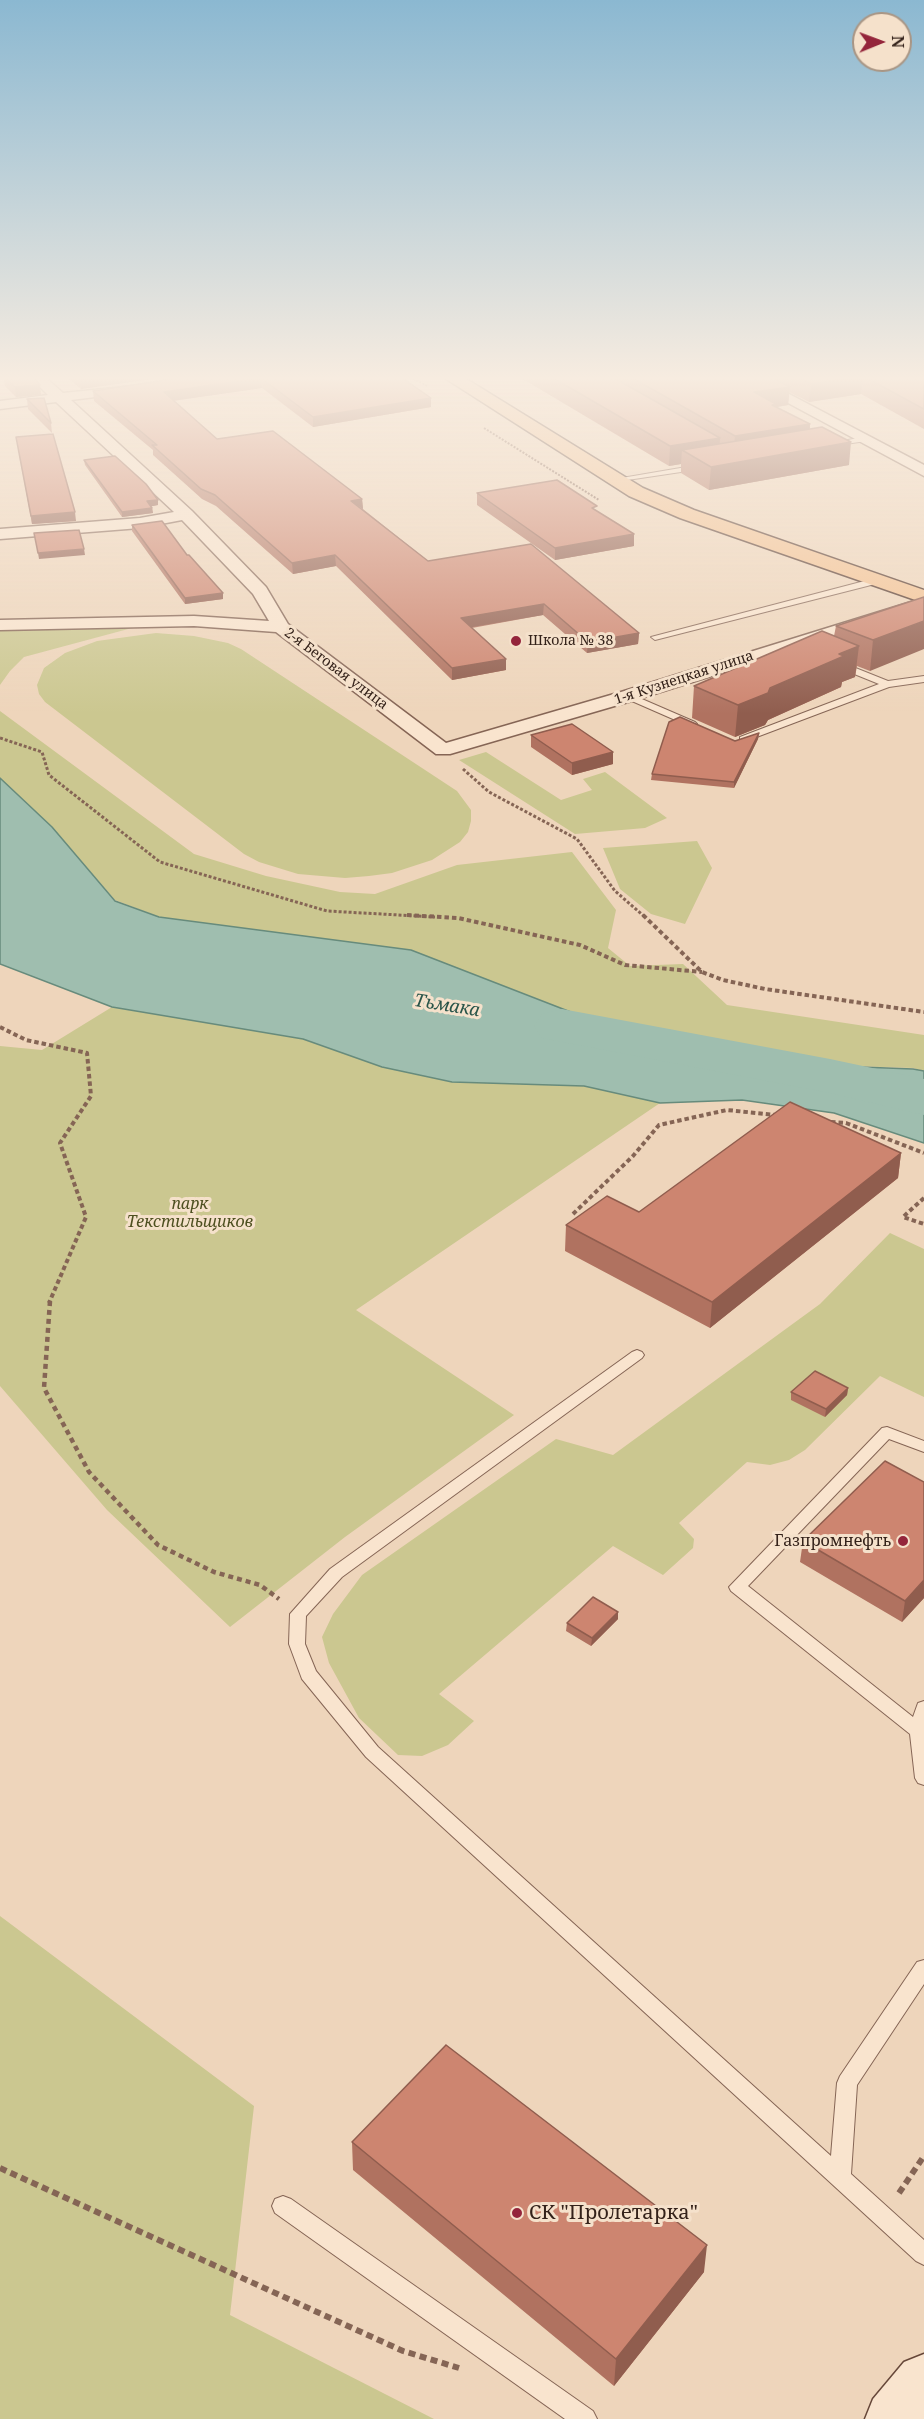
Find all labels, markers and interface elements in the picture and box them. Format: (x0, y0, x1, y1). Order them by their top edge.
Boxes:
north arrow (852, 12, 912, 72)
text: N (887, 35, 909, 48)
street label: 2-я Беговая улица (281, 625, 391, 713)
place label: Школа № 38 (528, 633, 613, 649)
marker: Школа № 38 (509, 634, 523, 648)
street label: 1-я Кузнецкая улица (612, 648, 756, 708)
water label: Тьмака (413, 990, 481, 1022)
park label: парк Текстильщиков (127, 1194, 253, 1232)
place label: Газпромнефть (774, 1531, 891, 1551)
marker: Газпромнефть (896, 1534, 910, 1548)
place label: СК "Пролетарка" (529, 2201, 698, 2225)
marker: СК "Пролетарка" (510, 2206, 524, 2220)

